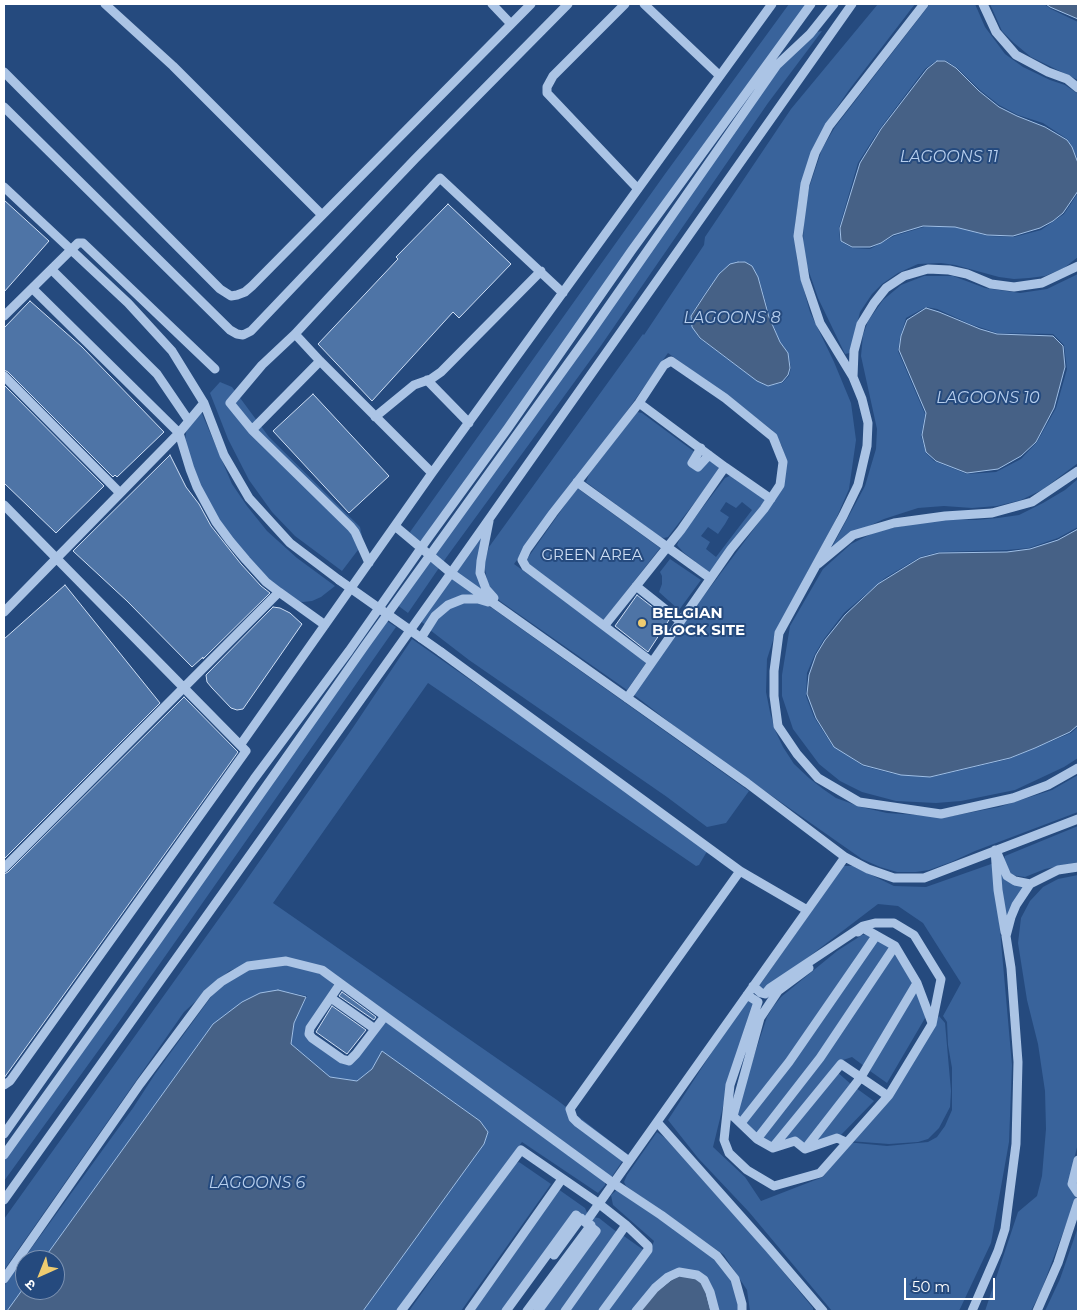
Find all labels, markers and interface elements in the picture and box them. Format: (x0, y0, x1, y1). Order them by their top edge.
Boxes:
water label: LAGOONS 11 (900, 147, 998, 167)
water label: LAGOONS 8 (683, 308, 781, 328)
water label: LAGOONS 10 (936, 388, 1040, 408)
park label: GREEN AREA (541, 547, 643, 565)
place label: BELGIAN BLOCK SITE (652, 605, 745, 640)
marker: BELGIAN BLOCK SITE (636, 617, 648, 629)
water label: LAGOONS 6 (209, 1173, 305, 1193)
north arrow (15, 1250, 65, 1300)
scale bar (907, 1268, 998, 1300)
text: उ (21, 1276, 39, 1294)
text: 50 m (912, 1277, 950, 1296)

